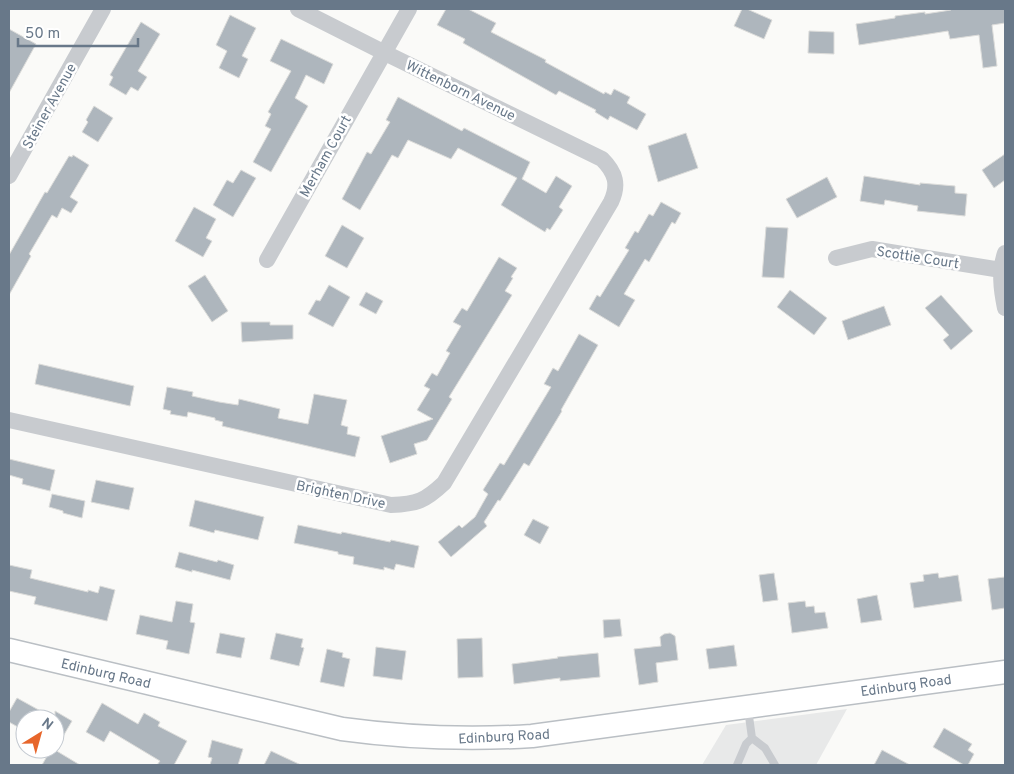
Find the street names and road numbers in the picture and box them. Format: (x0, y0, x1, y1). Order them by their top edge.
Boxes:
street label: Wittenborn Avenue (403, 57, 518, 125)
street label: Steiner Avenue (20, 61, 81, 152)
street label: Merham Court (297, 113, 356, 201)
street label: Scottie Court (875, 244, 960, 273)
street label: Brighten Drive (294, 478, 387, 513)
street label: Edinburg Road (59, 656, 152, 693)
street label: Edinburg Road (860, 672, 953, 701)
street label: Edinburg Road (458, 727, 550, 748)

